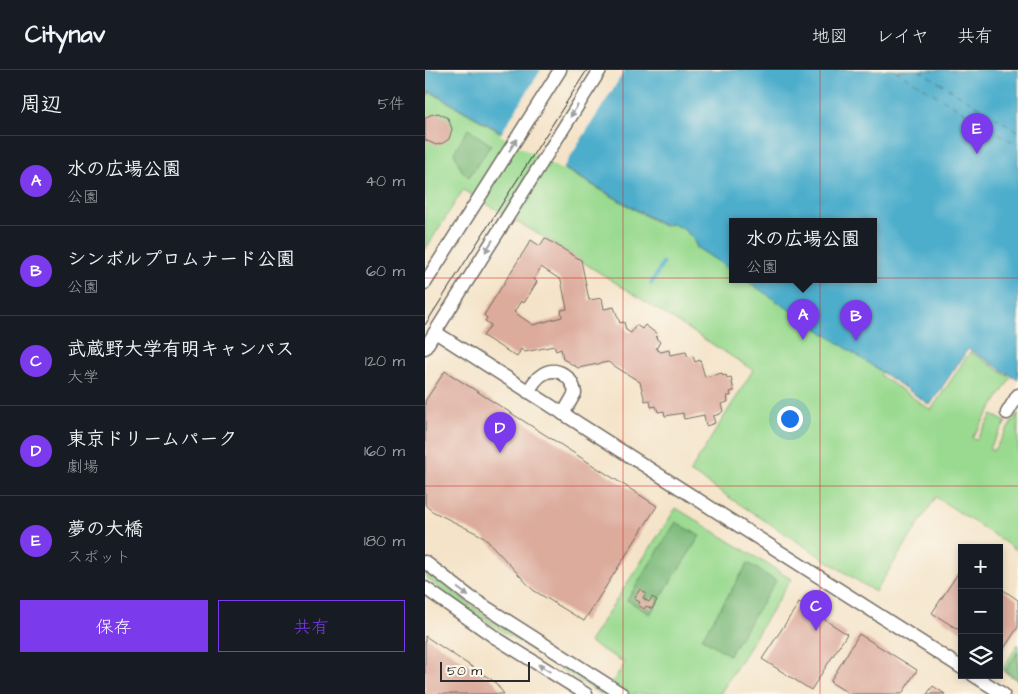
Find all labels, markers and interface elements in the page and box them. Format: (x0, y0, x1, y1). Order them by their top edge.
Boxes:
text: Citynav (25, 18, 105, 52)
text: 地図 (812, 24, 848, 49)
text: レイヤ (876, 24, 929, 49)
text: 共有 (957, 24, 993, 49)
text: 周辺 (20, 90, 62, 119)
text: 5件 (378, 93, 405, 115)
one-way arrow (569, 105, 579, 118)
pin: E (961, 113, 993, 154)
one-way arrow (508, 138, 517, 151)
text: 水の広場公園 (67, 156, 181, 183)
text: A (31, 170, 41, 192)
text: 40 m (365, 170, 405, 192)
text: 公園 (67, 186, 99, 208)
popup (729, 218, 877, 283)
text: 水の広場公園 (746, 226, 860, 253)
one-way arrow (484, 240, 493, 253)
text: シンボルプロムナード公園 (67, 246, 295, 273)
text: 公園 (746, 256, 778, 278)
text: B (30, 260, 42, 282)
text: 60 m (366, 260, 405, 282)
text: 公園 (67, 276, 99, 298)
pin: A (787, 299, 819, 340)
pin: B (840, 300, 872, 341)
text: 武蔵野大学有明キャンパス (67, 336, 294, 363)
text: C (30, 350, 42, 372)
text: 120 m (365, 350, 405, 372)
text: 大学 (67, 366, 99, 388)
your location (777, 406, 803, 432)
pin: D (484, 412, 516, 453)
text: 東京ドリームパーク (67, 426, 237, 453)
text: D (31, 440, 41, 462)
text: 160 m (364, 440, 405, 462)
text: 劇場 (67, 456, 99, 478)
text: 夢の大橋 (67, 516, 143, 543)
text: E (31, 530, 41, 552)
text: 180 m (364, 530, 405, 552)
map controls (958, 544, 1003, 679)
button: + (958, 544, 1003, 589)
text: スポット (67, 546, 131, 568)
one-way arrow (456, 587, 470, 597)
button: − (958, 589, 1003, 634)
pin: C (800, 590, 832, 631)
button: 保存 (20, 600, 208, 652)
button: 共有 (218, 600, 405, 652)
button: layers (958, 634, 1003, 679)
scale bar (440, 659, 530, 682)
text: 50 m (447, 661, 482, 681)
one-way arrow (538, 663, 551, 673)

